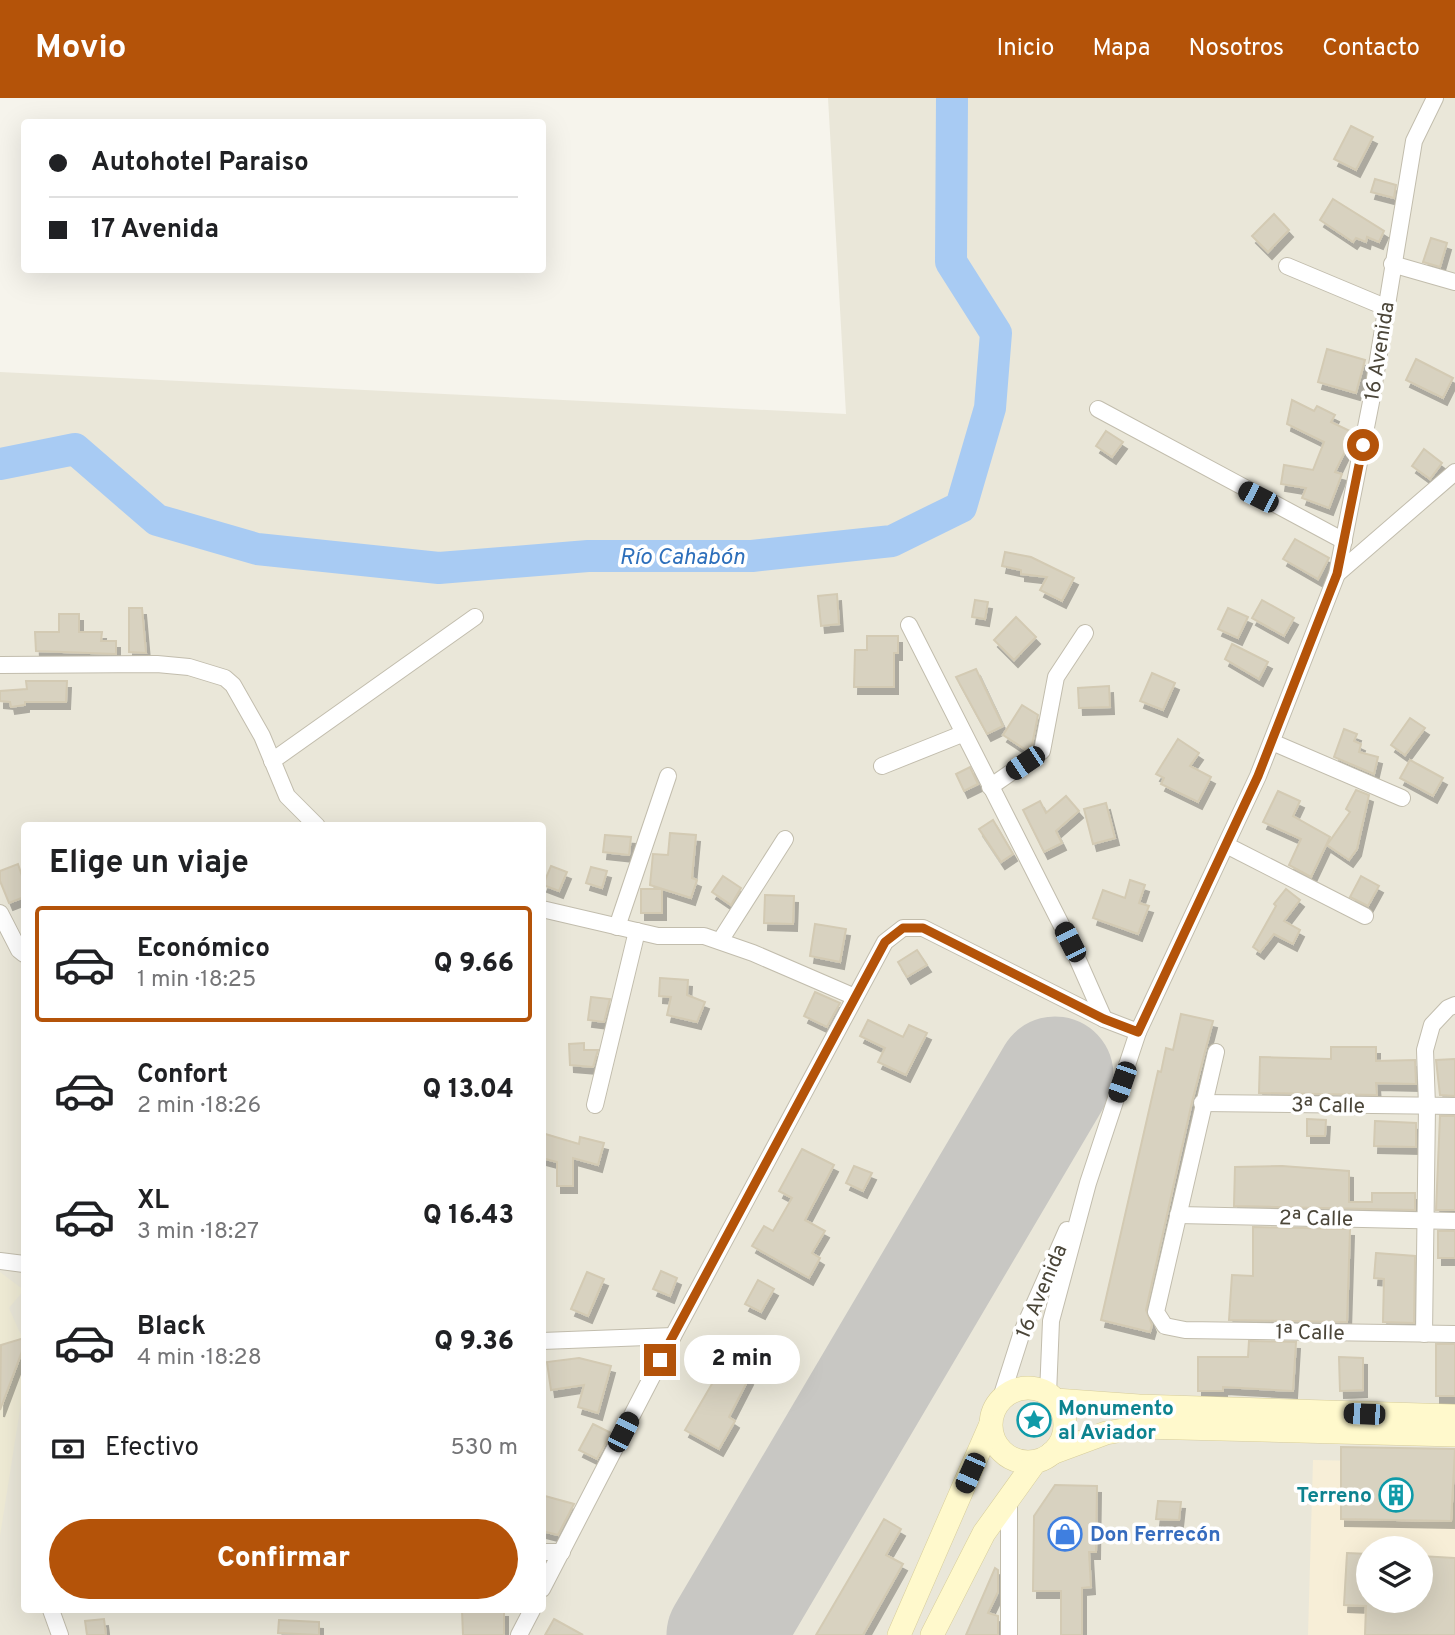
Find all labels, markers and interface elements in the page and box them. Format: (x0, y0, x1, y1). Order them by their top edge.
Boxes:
text: Movio (35, 28, 126, 70)
text: Inicio (997, 34, 1054, 64)
text: Mapa (1092, 34, 1151, 64)
text: Nosotros (1189, 34, 1284, 64)
text: Contacto (1322, 34, 1420, 64)
text: Autohotel Paraiso (91, 147, 309, 180)
text: 17 Avenida (91, 214, 219, 247)
street label: 16 Avenida (1359, 300, 1402, 403)
route start (1347, 429, 1379, 461)
car (1235, 478, 1282, 516)
water label: Río Cahabón (619, 544, 745, 573)
car (1002, 743, 1049, 783)
text: Elige un viaje (49, 844, 249, 884)
car (1052, 919, 1089, 965)
icon: car (53, 933, 116, 996)
text: Económico (137, 933, 270, 966)
text: Q 9.66 (434, 948, 514, 981)
text: 1 min · 18:25 (137, 966, 256, 995)
icon: car (53, 1059, 116, 1122)
text: Confort (137, 1059, 228, 1092)
car (1106, 1059, 1139, 1105)
text: Q 13.04 (423, 1074, 514, 1107)
text: 2 min · 18:26 (137, 1092, 261, 1121)
street label: 3ª Calle (1291, 1092, 1365, 1121)
icon: car (53, 1185, 116, 1248)
text: XL (137, 1185, 169, 1218)
text: Q 16.43 (423, 1200, 514, 1233)
street label: 2ª Calle (1279, 1205, 1353, 1234)
text: 3 min · 18:27 (137, 1218, 259, 1247)
street label: 16 Avenida (1010, 1240, 1074, 1343)
icon: car (53, 1311, 116, 1374)
text: Black (137, 1311, 206, 1344)
street label: 1ª Calle (1275, 1319, 1345, 1348)
text: Q 9.36 (434, 1326, 514, 1359)
callout: 2 min (684, 1336, 800, 1384)
text: 4 min · 18:28 (137, 1344, 262, 1373)
route end (644, 1344, 676, 1376)
text: 2 min (712, 1345, 772, 1374)
place label: Monumento al Aviador (1058, 1396, 1174, 1447)
place icon: Monumento al Aviador (1015, 1401, 1053, 1439)
car (1343, 1403, 1386, 1425)
car (605, 1409, 642, 1455)
icon: cash (49, 1430, 87, 1468)
text: Efectivo (105, 1432, 199, 1465)
text: 530 m (450, 1434, 518, 1463)
car (952, 1450, 989, 1496)
building icon: Terreno (1377, 1476, 1415, 1514)
place label: Terreno (1297, 1483, 1372, 1510)
shop icon: Don Ferrecón (1046, 1515, 1084, 1553)
button: Confirmar (49, 1519, 518, 1599)
place label: Don Ferrecón (1090, 1522, 1221, 1549)
map controls (1356, 1536, 1433, 1613)
button: layers (1356, 1536, 1433, 1613)

